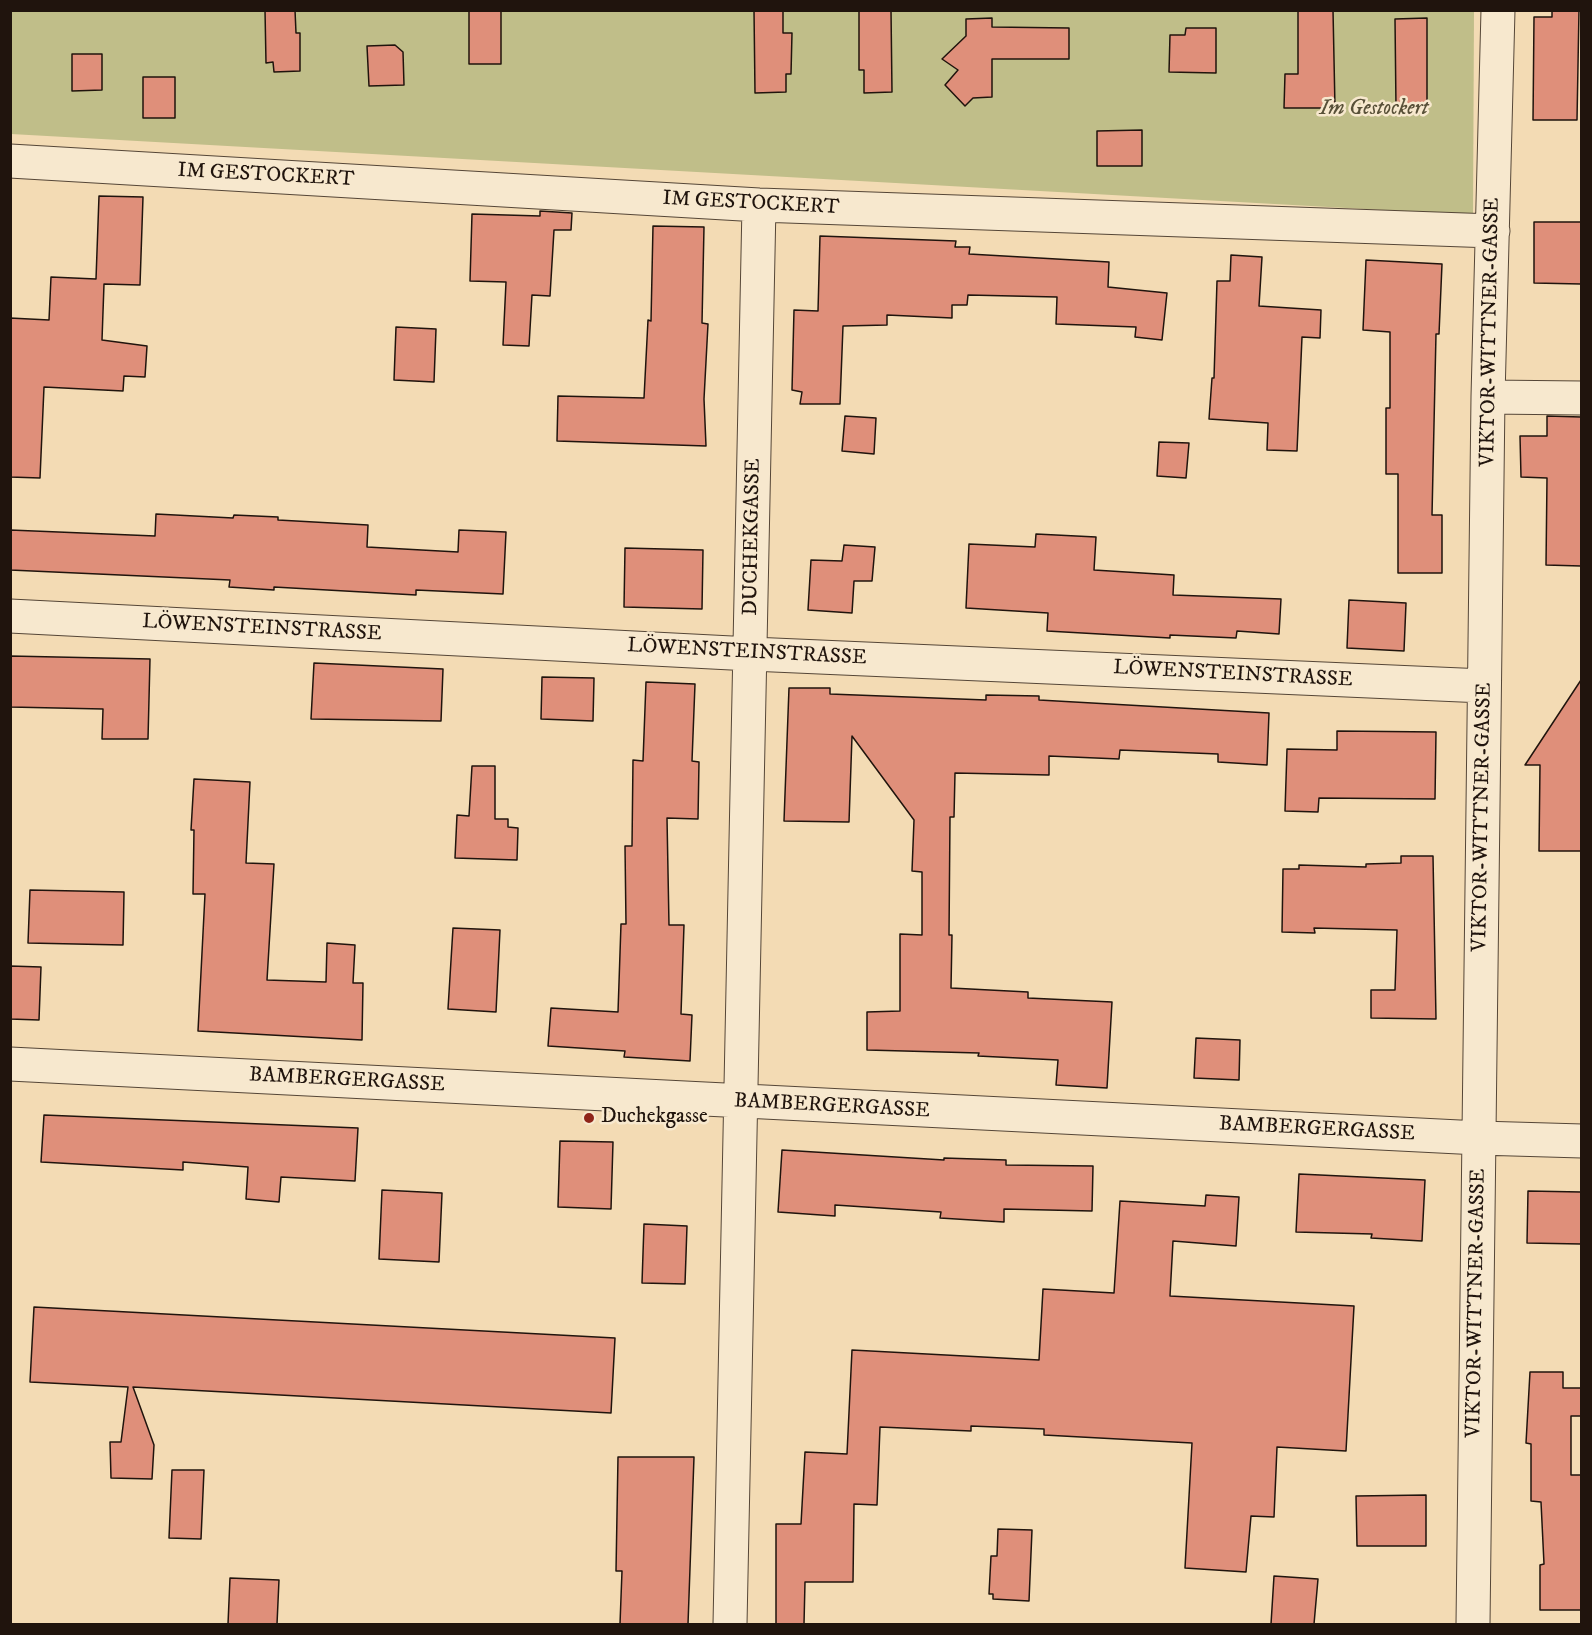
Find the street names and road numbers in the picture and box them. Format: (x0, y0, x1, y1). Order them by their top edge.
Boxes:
street label: IM GESTOCKERT (177, 159, 355, 193)
street label: IM GESTOCKERT (662, 187, 840, 221)
street label: VIKTOR-WITTNER-GASSE (1476, 197, 1506, 467)
street label: DUCHEKGASSE (739, 458, 767, 616)
street label: LÖWENSTEINSTRASSE (142, 610, 382, 648)
street label: LÖWENSTEINSTRASSE (627, 634, 867, 672)
street label: LÖWENSTEINSTRASSE (1113, 656, 1353, 694)
street label: VIKTOR-WITTNER-GASSE (1468, 682, 1498, 952)
street label: BAMBERGERGASSE (248, 1063, 446, 1099)
street label: BAMBERGERGASSE (733, 1089, 931, 1125)
street label: BAMBERGERGASSE (1218, 1112, 1416, 1148)
street label: VIKTOR-WITTNER-GASSE (1462, 1168, 1492, 1438)

